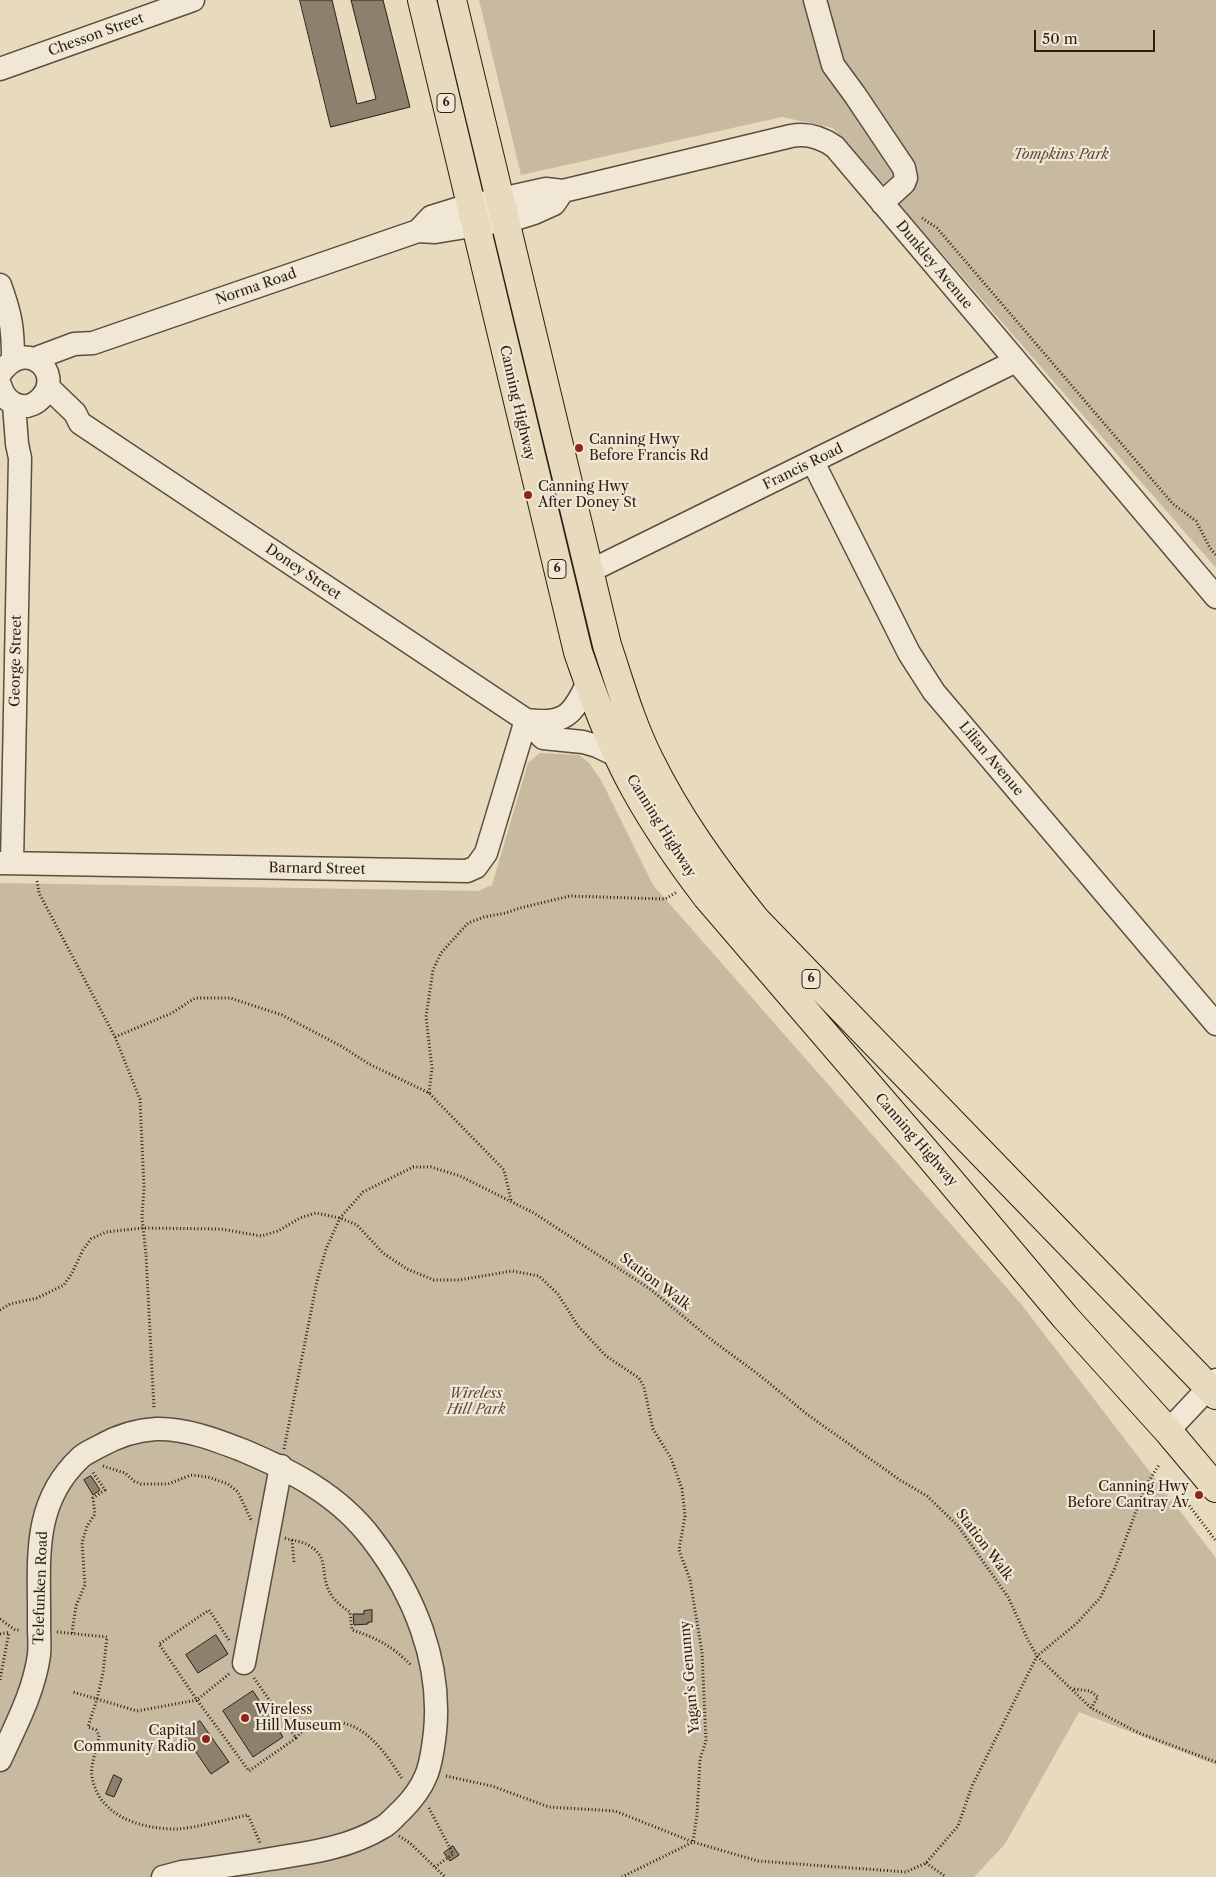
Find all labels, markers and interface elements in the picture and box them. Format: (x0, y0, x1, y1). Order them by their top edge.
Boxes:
street label: Chesson Street (46, 10, 146, 60)
scale bar (1036, 20, 1157, 52)
text: 50 m (1042, 29, 1078, 48)
road number: 6 (437, 94, 455, 112)
park label: Tompkins Park (1013, 147, 1109, 163)
street label: Dunkley Avenue (892, 218, 976, 312)
street label: Norma Road (213, 265, 299, 309)
street label: Canning Highway (496, 344, 538, 462)
place label: Canning Hwy Before Francis Rd (589, 432, 709, 464)
street label: Francis Road (760, 440, 846, 494)
marker: Canning Hwy Before Francis Rd (573, 442, 585, 454)
place label: Canning Hwy After Doney St (538, 479, 637, 512)
marker: Canning Hwy After Doney St (522, 489, 534, 501)
street label: Doney Street (262, 541, 344, 603)
road number: 6 (548, 560, 566, 578)
street label: George Street (7, 615, 25, 707)
street label: Lilian Avenue (955, 719, 1027, 799)
street label: Canning Highway (623, 772, 699, 880)
street label: Barnard Street (268, 860, 366, 878)
road number: 6 (802, 970, 820, 989)
street label: Canning Highway (871, 1090, 961, 1190)
street label: Station Walk (616, 1250, 694, 1314)
park label: Wireless Hill Park (446, 1386, 506, 1418)
place label: Canning Hwy Before Cantray Av (1067, 1479, 1189, 1511)
marker: Canning Hwy Before Cantray Av (1193, 1489, 1205, 1501)
street label: Station Walk (952, 1506, 1016, 1584)
street label: Telefunken Road (31, 1531, 51, 1645)
street label: Yagan's Genunny (677, 1620, 703, 1734)
place label: Wireless Hill Museum (255, 1702, 341, 1734)
marker: Wireless Hill Museum (239, 1712, 251, 1724)
place label: Capital Community Radio (73, 1723, 196, 1755)
marker: Capital Community Radio (200, 1733, 212, 1745)

